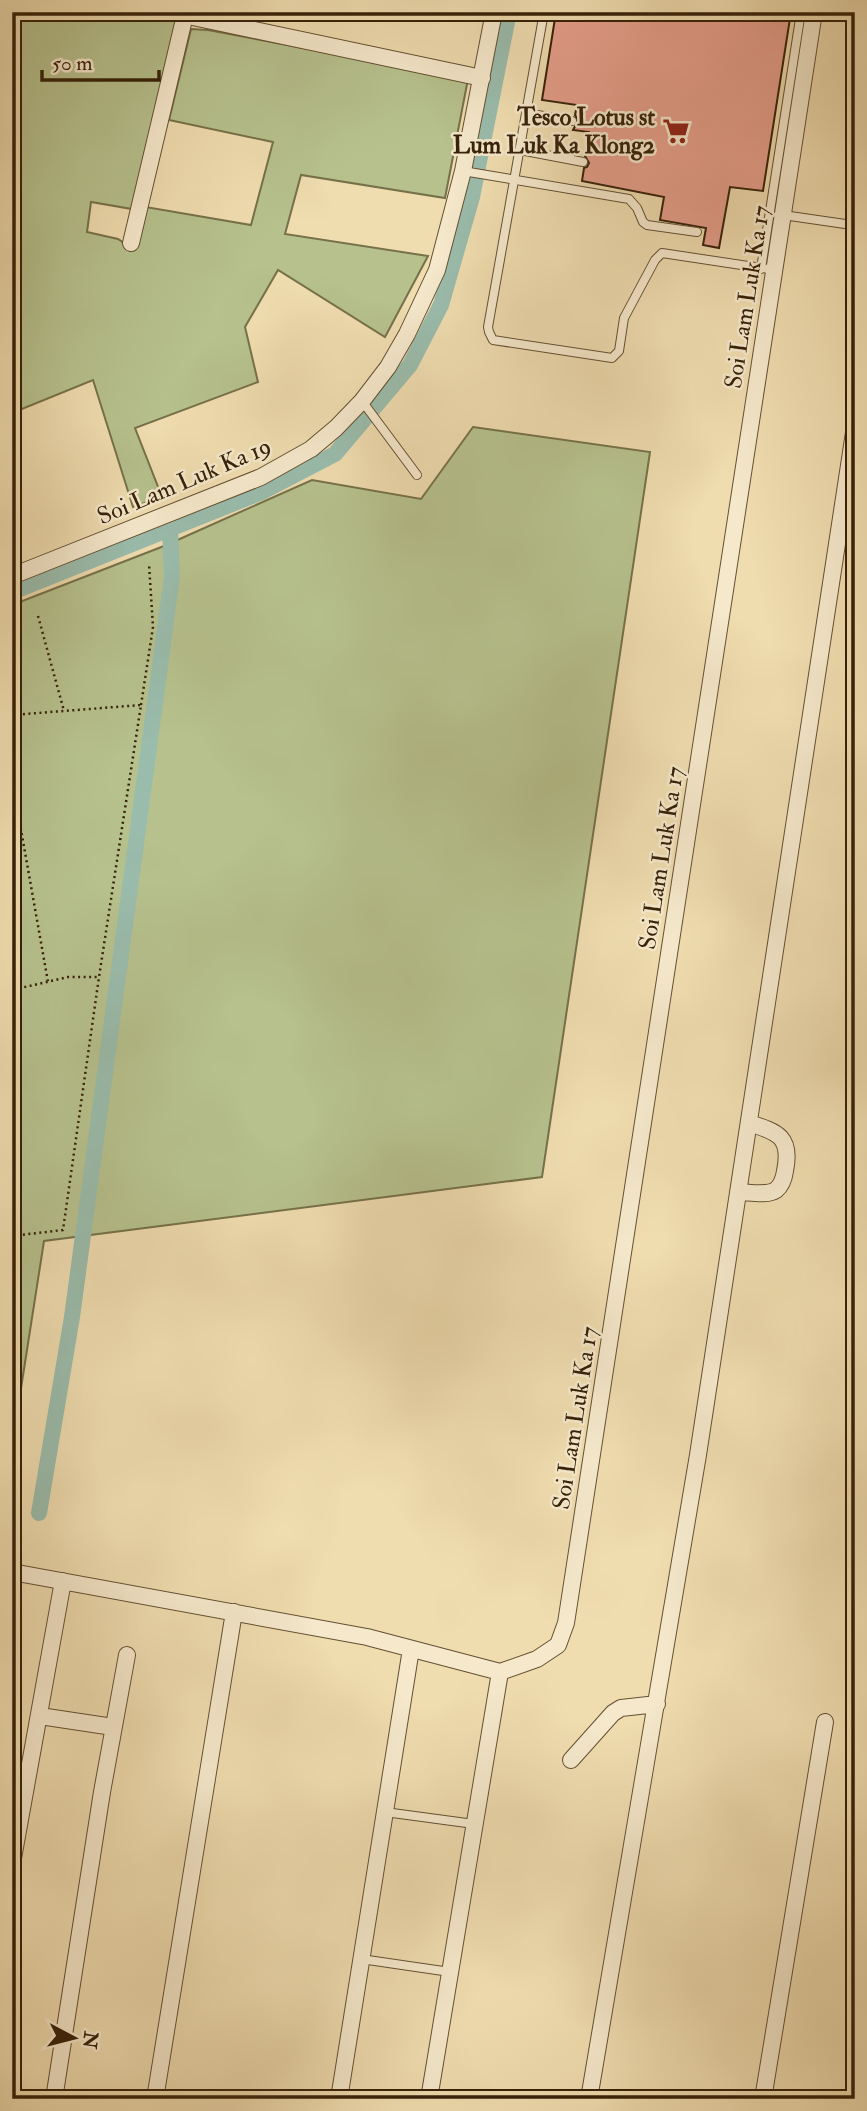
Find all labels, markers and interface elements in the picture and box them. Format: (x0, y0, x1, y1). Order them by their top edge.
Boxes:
scale bar (42, 38, 159, 82)
text: 50 m (52, 50, 93, 77)
place label: Tesco Lotus st Lum Luk Ka Klong2 (453, 102, 655, 161)
supermarket icon: Tesco Lotus st Lum Luk Ka Klong2 (661, 116, 691, 146)
street label: Soi Lam Luk Ka 17 (718, 203, 777, 391)
street label: Soi Lam Luk Ka 19 (93, 431, 276, 532)
street label: Soi Lam Luk Ka 17 (632, 764, 691, 952)
street label: Soi Lam Luk Ka 17 (546, 1324, 605, 1512)
north arrow (38, 2002, 108, 2072)
text: N (77, 2029, 103, 2051)

